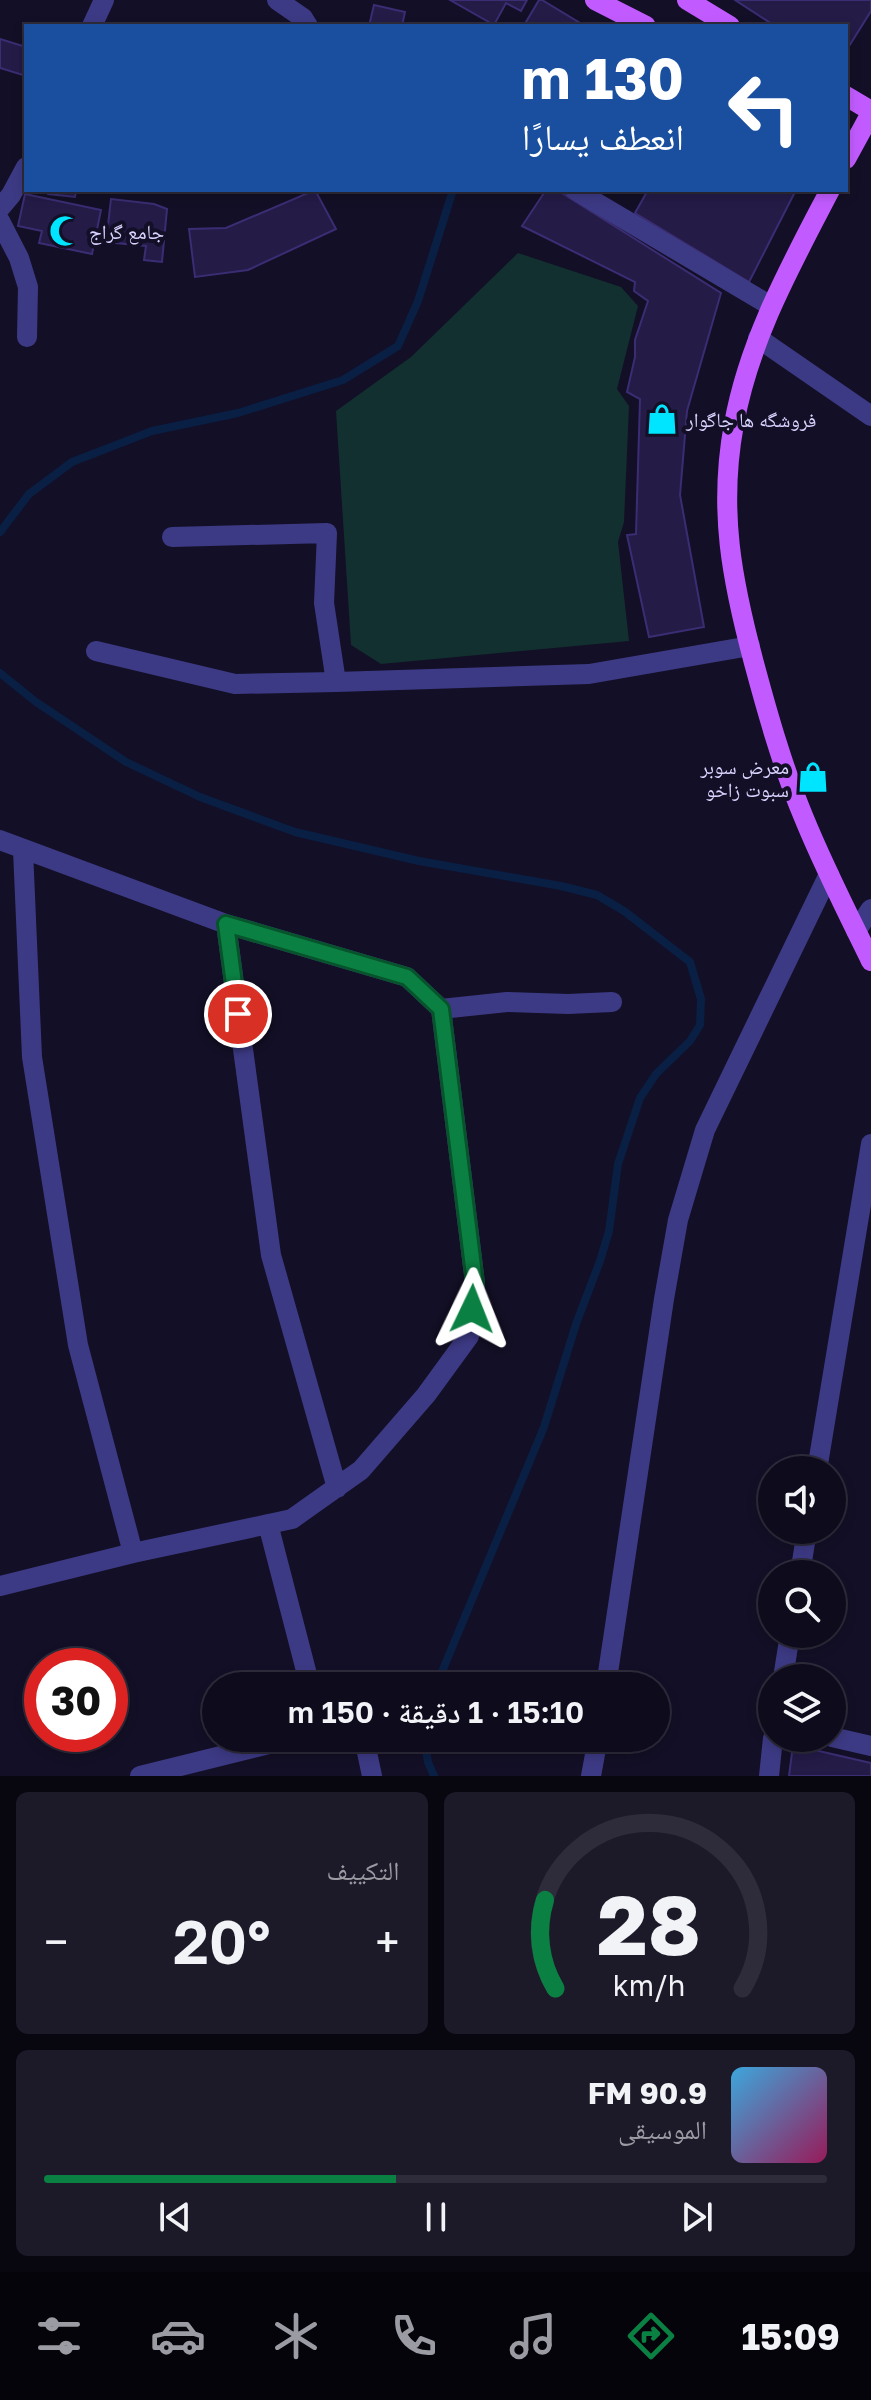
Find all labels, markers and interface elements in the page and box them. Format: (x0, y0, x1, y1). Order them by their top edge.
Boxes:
text: 130 m (522, 44, 684, 111)
icon: left (712, 56, 816, 160)
text: انعطف يسارًا (522, 115, 684, 158)
mosque icon: جامع گراج (48, 214, 82, 248)
place label: جامع گراج (89, 219, 165, 245)
shop icon: فروشگه ها جاگوار (645, 402, 679, 436)
place label: فروشگه ها جاگوار (685, 407, 816, 431)
place label: معرض سوبر سبوت زاخو (700, 754, 789, 802)
shop icon: معرض سوبر سبوت زاخو (796, 760, 830, 794)
pin (204, 980, 272, 1048)
icon: arrive (216, 992, 260, 1036)
position arrow (430, 1267, 514, 1351)
map controls (758, 1456, 846, 1752)
button: sound (758, 1456, 846, 1544)
button: search (758, 1560, 846, 1648)
speed limit sign: 30 (24, 1648, 128, 1752)
button: layers (758, 1664, 846, 1752)
text: 15:10 · 1 دقيقة · 150 m (288, 1694, 584, 1730)
text: التكييف (327, 1855, 400, 1886)
text: 28 (597, 1873, 701, 1973)
text: 20° (173, 1905, 271, 1977)
text: − (44, 1915, 68, 1968)
text: + (375, 1915, 400, 1968)
text: km/h (613, 1968, 686, 2002)
text: 90.9 FM (588, 2075, 707, 2111)
text: الموسيقى (618, 2114, 707, 2145)
icon: previous (153, 2195, 197, 2239)
icon: pause (414, 2195, 458, 2239)
icon: next (675, 2195, 719, 2239)
icon: filters (31, 2308, 87, 2364)
icon: car (150, 2308, 206, 2364)
icon: climate (268, 2308, 324, 2364)
icon: phone (386, 2308, 442, 2364)
icon: music (505, 2308, 561, 2364)
icon: directions (623, 2308, 679, 2364)
text: 15:09 (742, 2315, 840, 2358)

